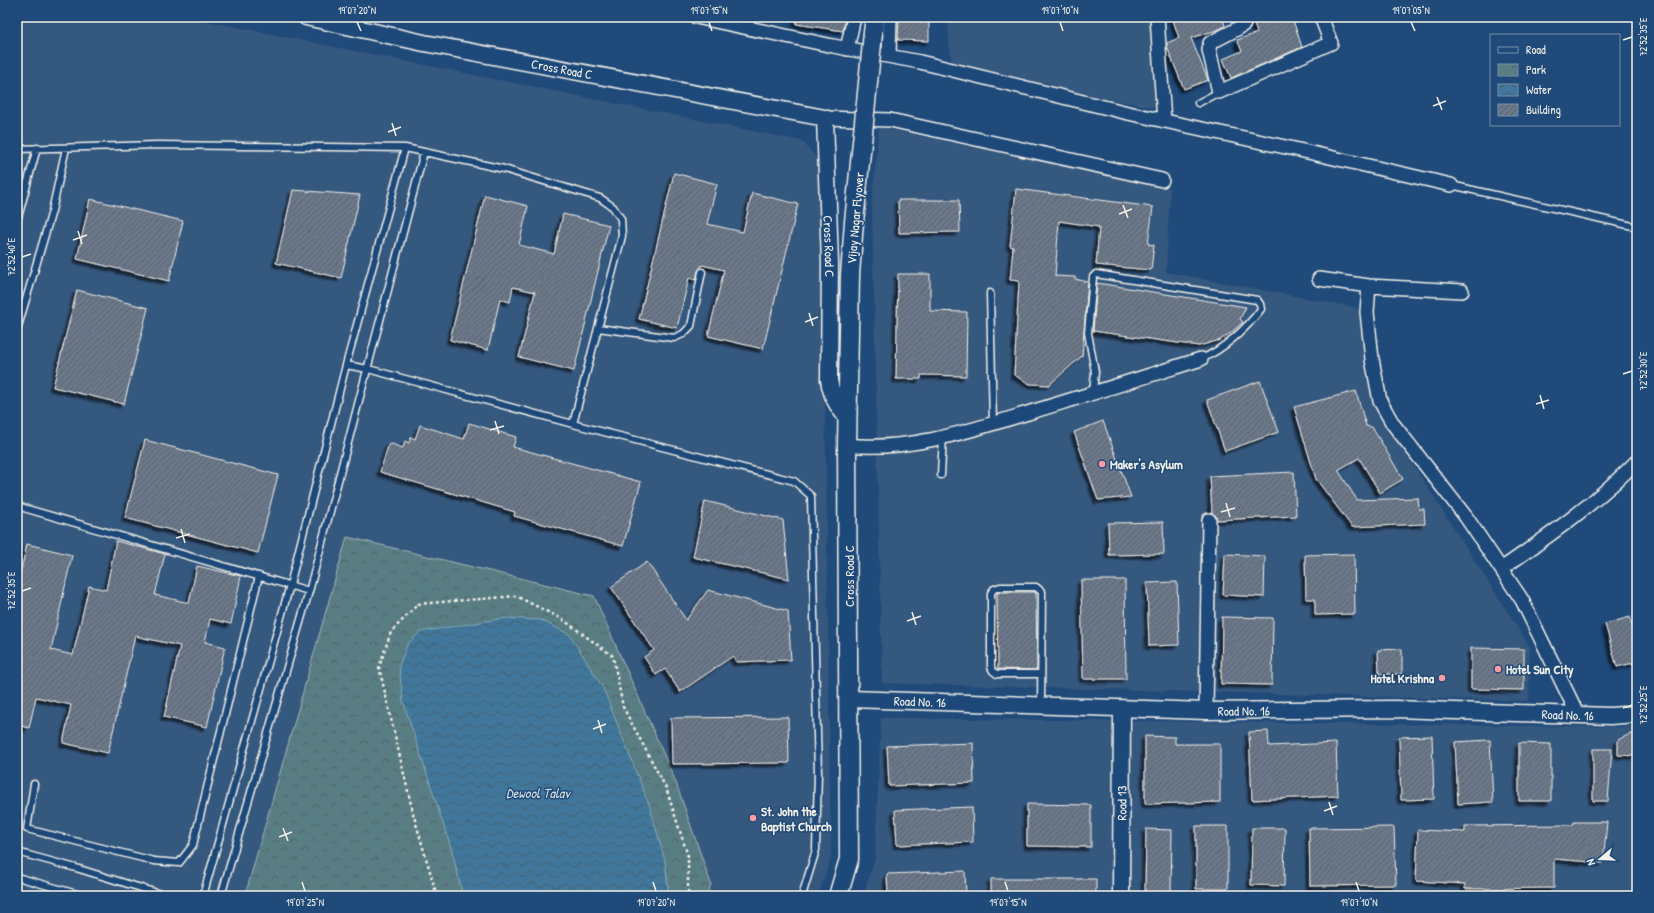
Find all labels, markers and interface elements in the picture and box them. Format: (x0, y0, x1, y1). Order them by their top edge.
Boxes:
text: 19°07'20"N (338, 4, 376, 17)
text: 19°07'15"N (691, 4, 727, 17)
text: 19°07'10"N (1041, 4, 1079, 17)
text: 19°07'05"N (1392, 4, 1430, 17)
text: 72°52'35"E (1637, 17, 1650, 56)
legend (1490, 34, 1620, 126)
text: Road (1526, 41, 1546, 58)
street label: Cross Road C (530, 54, 594, 83)
text: Park (1526, 61, 1546, 78)
text: Water (1526, 81, 1552, 98)
text: Building (1526, 101, 1561, 118)
street label: Vijay Nagar Flyover (842, 171, 868, 265)
street label: Cross Road C (819, 215, 839, 277)
text: 72°52'40"E (5, 237, 18, 276)
text: 72°52'30"E (1637, 351, 1650, 390)
place label: Maker's Asylum (1110, 455, 1183, 474)
marker: Maker's Asylum (1097, 459, 1107, 469)
street label: Cross Road C (840, 545, 858, 607)
text: 72°52'35"E (5, 571, 18, 610)
place label: Hotel Sun City (1506, 660, 1574, 679)
marker: Hotel Sun City (1493, 664, 1503, 674)
place label: Hotel Krishna (1370, 669, 1435, 687)
marker: Hotel Krishna (1437, 673, 1447, 683)
text: 72°52'25"E (1637, 685, 1650, 724)
street label: Road No. 16 (894, 691, 946, 711)
street label: Road No. 16 (1218, 701, 1270, 720)
street label: Road No. 16 (1541, 705, 1594, 724)
water label: Dewool Talav (506, 783, 572, 802)
street label: Road 13 (1112, 785, 1131, 821)
place label: St. John the Baptist Church (761, 802, 832, 836)
marker: St. John the Baptist Church (748, 813, 758, 823)
north arrow (1580, 839, 1620, 879)
text: N (1583, 857, 1598, 867)
text: 19°07'25"N (286, 896, 324, 909)
text: 19°07'20"N (637, 896, 675, 909)
text: 19°07'15"N (990, 896, 1026, 909)
text: 19°07'10"N (1340, 896, 1378, 909)

